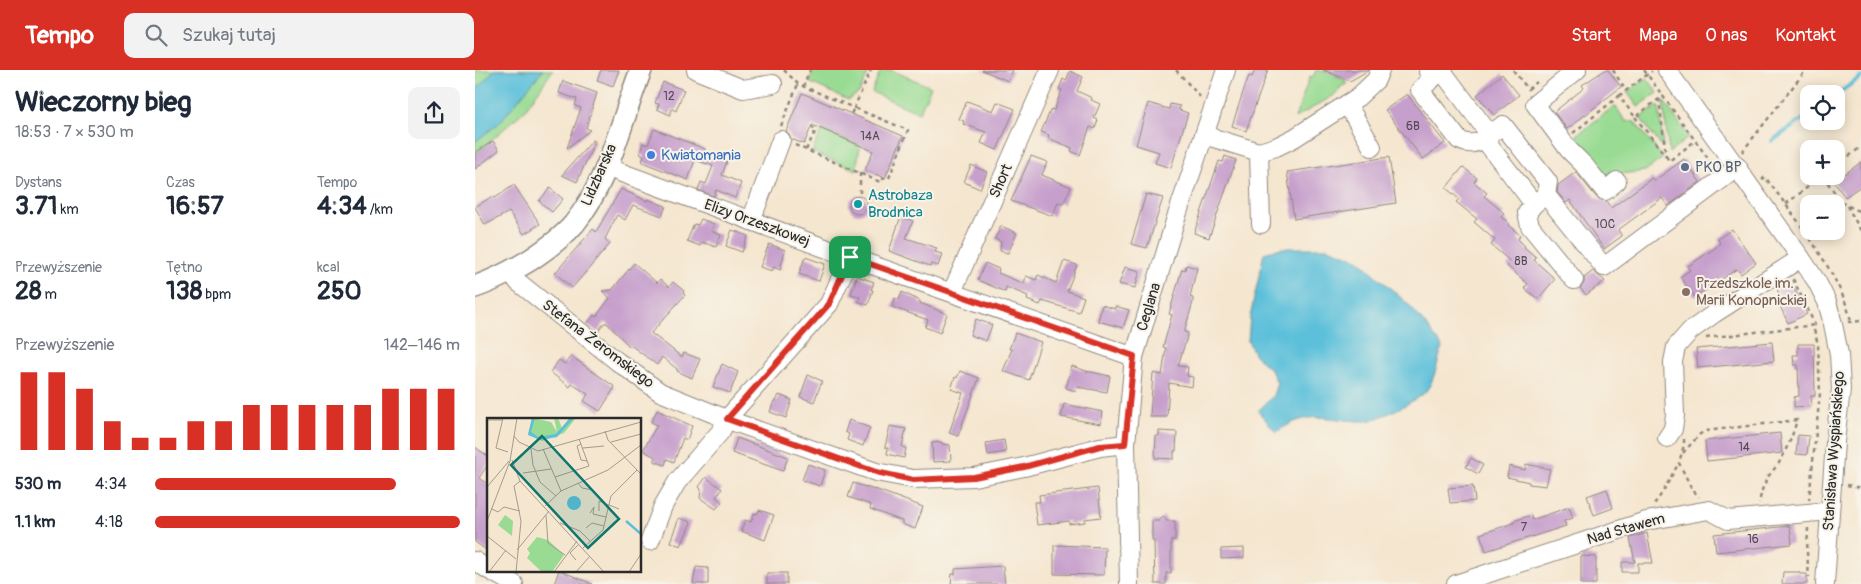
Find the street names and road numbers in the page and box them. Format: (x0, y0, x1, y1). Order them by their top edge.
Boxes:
street label: Lidzbarska (577, 141, 621, 209)
street label: Short (985, 160, 1017, 201)
street label: Elizy Orzeszkowej (701, 195, 813, 251)
street label: Ceglana (1133, 280, 1165, 334)
street label: Stefana Żeromskiego (538, 296, 658, 392)
street label: Stanisława Wyspiańskiego (1819, 370, 1849, 532)
street label: Nad Stawem (1585, 509, 1667, 549)

